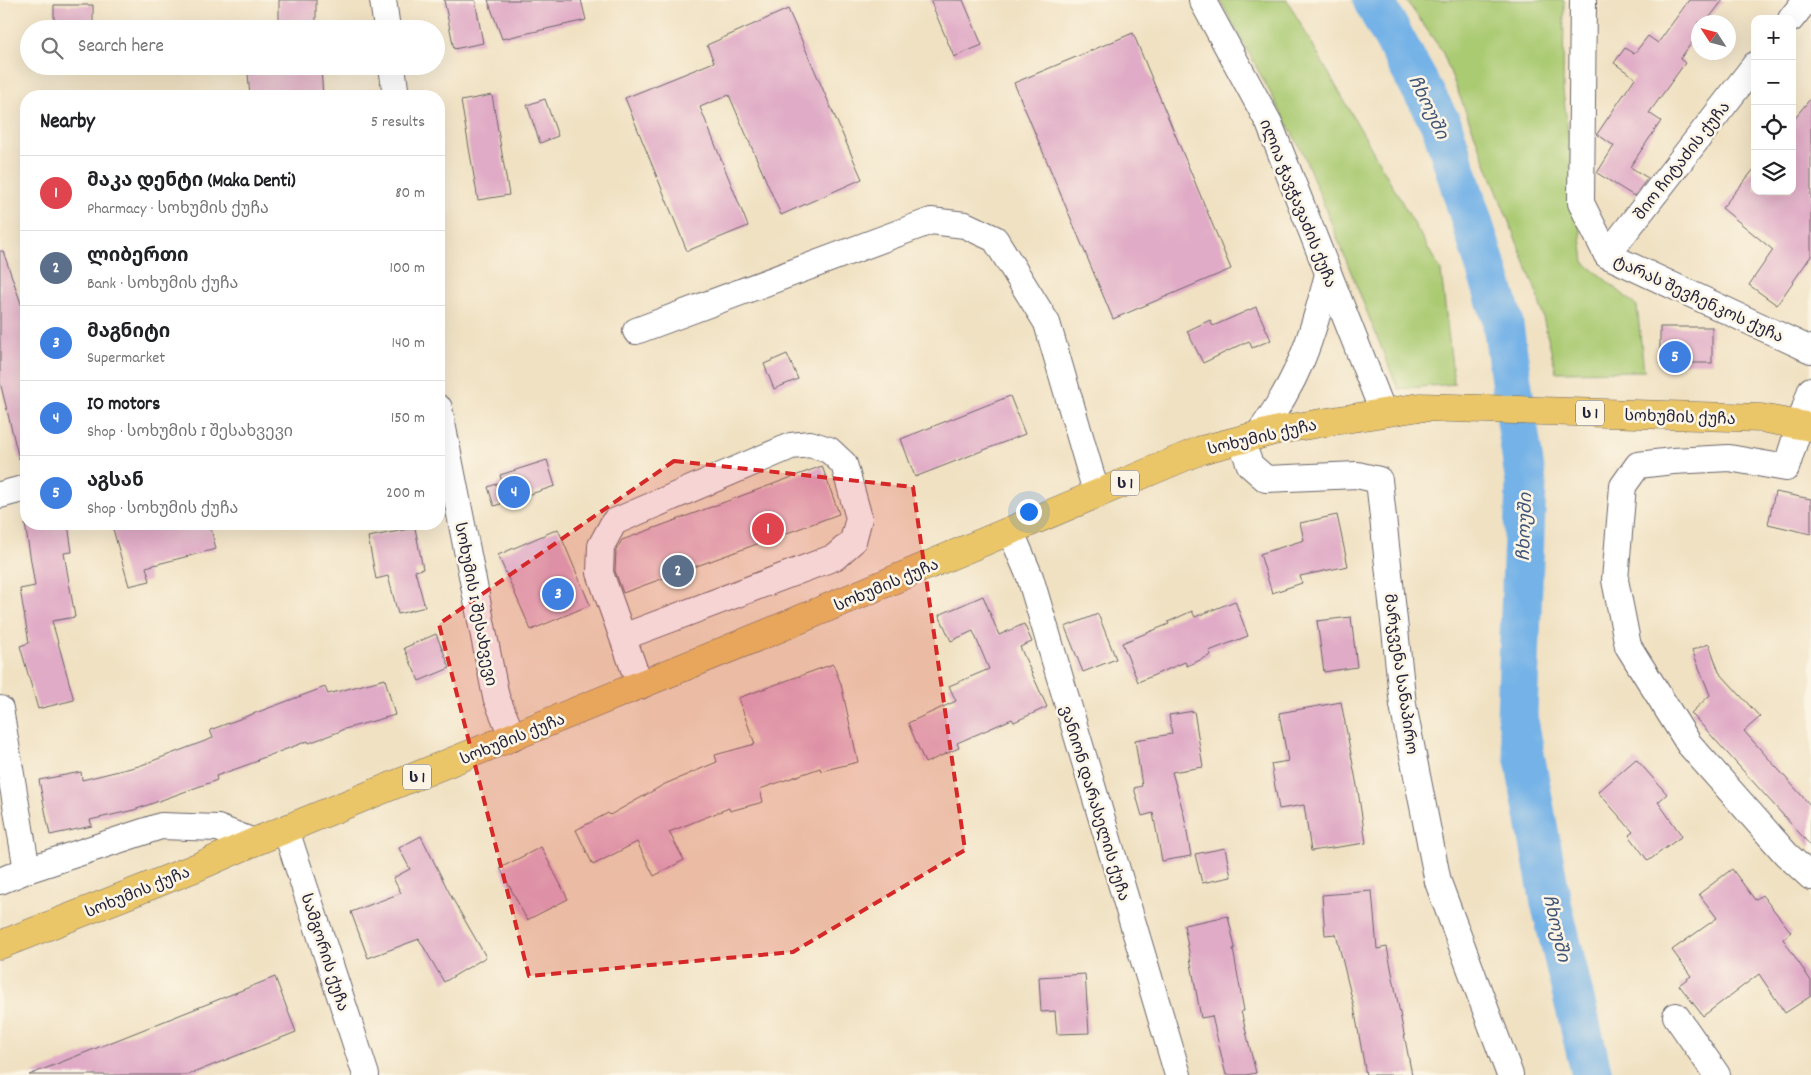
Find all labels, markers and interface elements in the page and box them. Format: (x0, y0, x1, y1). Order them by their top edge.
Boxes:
north arrow (1691, 15, 1736, 60)
map controls (1751, 15, 1796, 195)
button: + (1751, 15, 1796, 60)
search box (20, 20, 445, 75)
icon: search (38, 34, 66, 62)
text: Search here (78, 34, 164, 61)
button: − (1751, 60, 1796, 105)
water label: ჩხოუში (1401, 72, 1453, 145)
street label: შიო ჩიტაძის ქუჩა (1629, 97, 1737, 226)
button: locate (1751, 105, 1796, 150)
text: Nearby (40, 108, 95, 138)
text: 5 results (371, 111, 425, 134)
street label: ილია ჭავჭავაძის ქუჩა (1252, 116, 1341, 292)
button: layers (1751, 150, 1796, 195)
text: მაკა დენტი (Maka Denti) (87, 169, 296, 196)
text: 1 (54, 182, 58, 205)
text: 80 m (395, 182, 425, 205)
text: Pharmacy · სოხუმის ქუჩა (87, 198, 269, 221)
text: ლიბერთი (87, 244, 189, 271)
street label: ტარას შევჩენკოს ქუჩა (1609, 251, 1787, 350)
text: 2 (53, 257, 60, 280)
text: 100 m (389, 257, 425, 280)
text: Bank · სოხუმის ქუჩა (87, 273, 238, 296)
text: მაგნიტი (87, 320, 170, 347)
text: 3 (52, 332, 60, 355)
text: 140 m (391, 332, 425, 355)
pin: 5 (1659, 338, 1691, 376)
text: Supermarket (87, 347, 165, 370)
text: IO motors (87, 392, 160, 419)
road number: ს 1 (1576, 400, 1604, 426)
street label: სოხუმის ქუჩა (1624, 405, 1736, 432)
text: 4 (53, 407, 59, 430)
text: 150 m (391, 407, 425, 430)
street label: სოხუმის ქუჩა (1206, 415, 1319, 462)
text: Shop · სოხუმის I შესახვევი (87, 421, 293, 444)
text: აგსან (87, 469, 144, 496)
road number: ს 1 (1111, 470, 1139, 496)
pin: 4 (498, 473, 530, 511)
text: 5 (52, 482, 60, 505)
text: 200 m (386, 482, 425, 505)
water label: ჩხოუში (1513, 492, 1540, 562)
text: Shop · სოხუმის ქუჩა (87, 498, 238, 521)
your location (1016, 499, 1042, 525)
pin: 1 (752, 510, 784, 548)
street label: სოხუმის I შესახვევი (447, 521, 502, 688)
pin: 2 (662, 552, 694, 590)
street label: სოხუმის ქუჩა (831, 554, 943, 619)
pin: 3 (542, 575, 574, 613)
street label: მარჯვენა სანაპირო (1377, 592, 1422, 756)
street label: ვანიონ დარასელის ქუჩა (1053, 703, 1134, 904)
street label: სოხუმის ქუჩა (457, 709, 569, 772)
road number: ს 1 (403, 764, 431, 790)
street label: სოხუმის ქუჩა (82, 862, 194, 925)
street label: სამგორის ქუჩა (294, 891, 354, 1015)
water label: ჩხოუში (1535, 893, 1575, 965)

